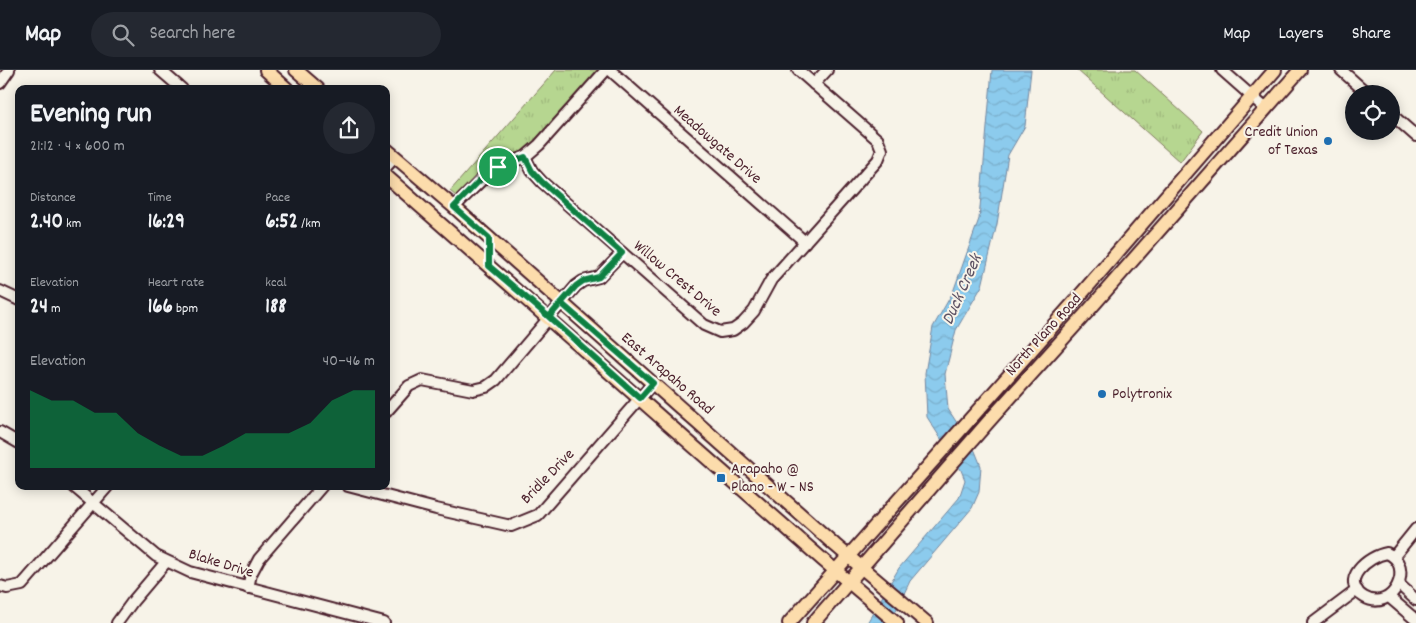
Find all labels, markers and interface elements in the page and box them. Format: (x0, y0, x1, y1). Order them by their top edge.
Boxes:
search box (91, 12, 441, 57)
text: Map (25, 18, 61, 52)
icon: search (109, 21, 137, 49)
text: Search here (149, 21, 235, 48)
text: Map (1223, 22, 1250, 47)
text: Layers (1278, 22, 1324, 47)
text: Share (1352, 22, 1391, 47)
map controls (1345, 85, 1400, 140)
button: locate (1345, 85, 1400, 140)
text: Evening run (30, 96, 152, 136)
street label: Meadowgate Drive (668, 100, 766, 190)
button: share (323, 102, 375, 154)
place label: Credit Union of Texas (1245, 121, 1318, 162)
text: 21:12 · 4 × 600 m (30, 135, 125, 158)
marker: Credit Union of Texas (1322, 135, 1334, 147)
pin (477, 146, 519, 188)
icon: arrive (484, 153, 512, 181)
text: Distance (30, 188, 76, 208)
text: Time (148, 188, 172, 208)
text: Pace (265, 188, 290, 208)
text: 2.40 (30, 208, 63, 238)
text: 16:29 (148, 208, 185, 238)
text: 6:52 (265, 208, 298, 238)
text: km (63, 214, 81, 234)
text: /km (298, 214, 321, 234)
street label: Willow Crest Drive (628, 235, 726, 323)
water label: Duck Creek (936, 249, 990, 329)
text: Elevation (30, 273, 79, 293)
text: Heart rate (148, 273, 204, 293)
text: kcal (265, 273, 287, 293)
street label: North Plano Road (1000, 288, 1088, 382)
text: 24 (30, 293, 48, 323)
text: 166 (148, 293, 173, 323)
text: 188 (265, 293, 287, 323)
text: m (48, 299, 61, 319)
text: bpm (173, 299, 198, 319)
street label: East Arapaho Road (616, 327, 718, 421)
text: Elevation (30, 350, 86, 373)
text: 40–46 m (323, 350, 375, 373)
place label: Polytronix (1112, 383, 1172, 406)
marker: Polytronix (1096, 388, 1108, 400)
street label: Bridle Drive (516, 444, 580, 510)
place label: Arapaho @ Plano - W - NS (731, 458, 814, 499)
marker: Arapaho @ Plano - W - NS (715, 472, 727, 484)
street label: Blake Drive (186, 543, 256, 585)

